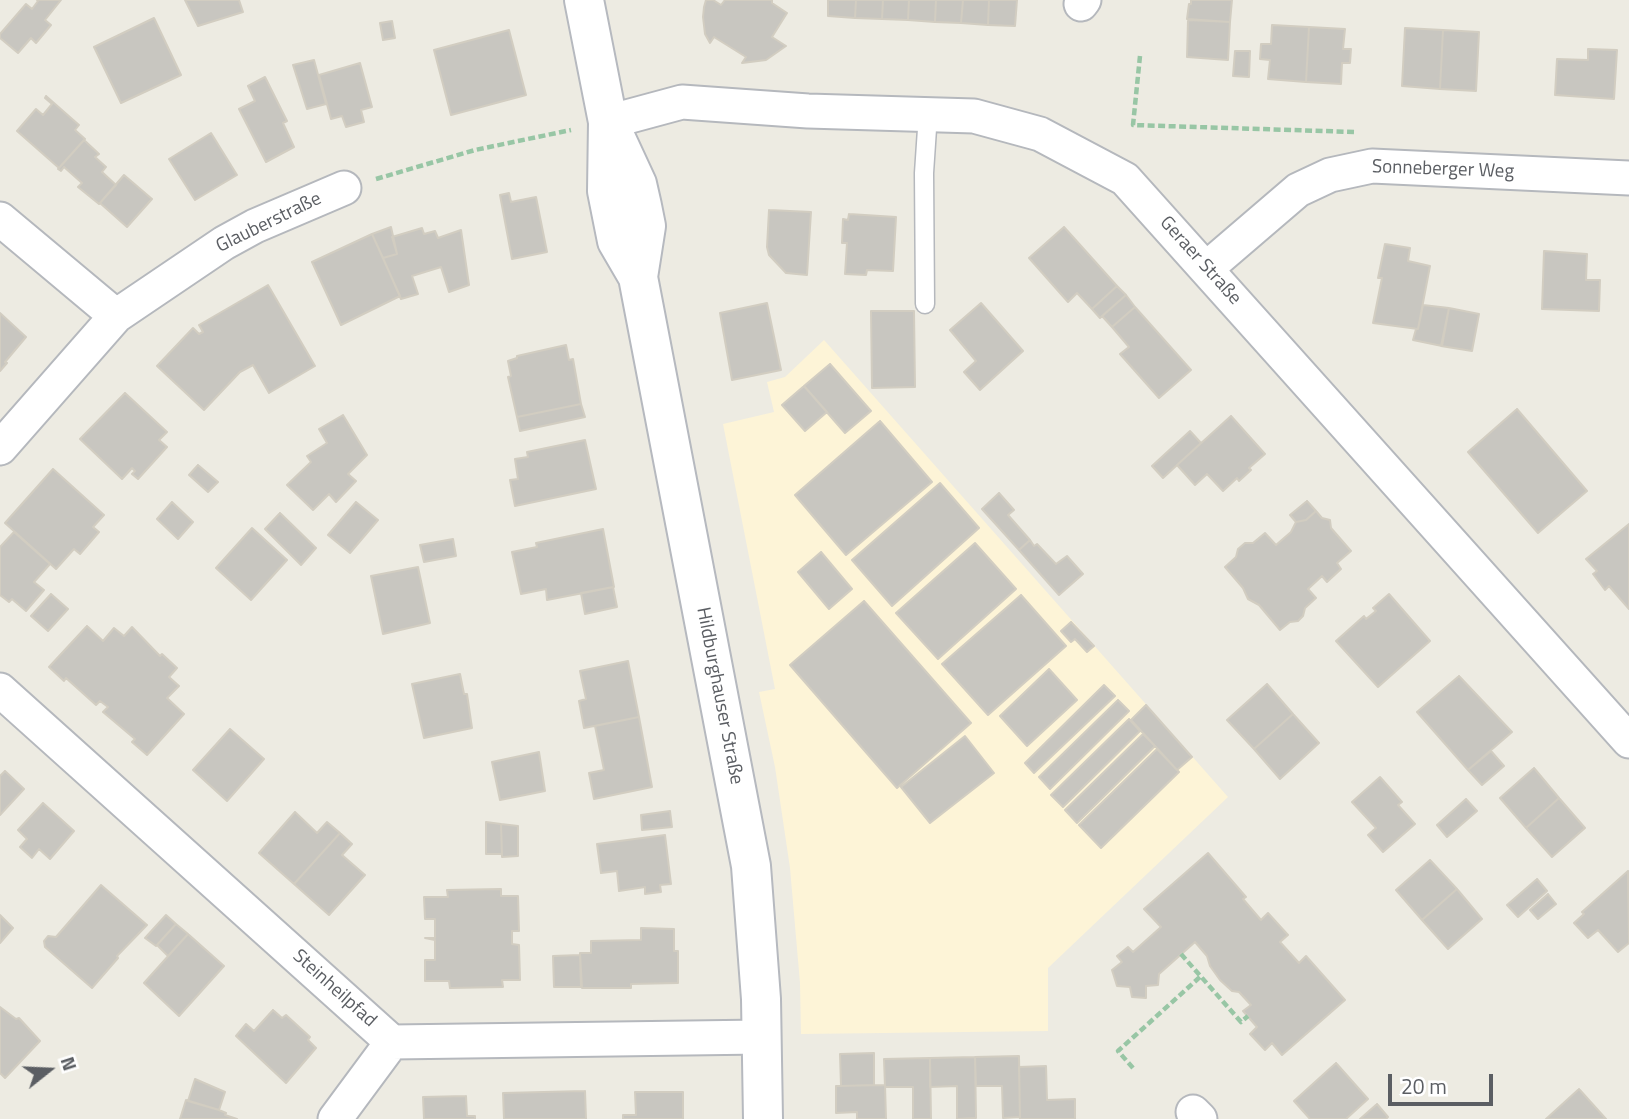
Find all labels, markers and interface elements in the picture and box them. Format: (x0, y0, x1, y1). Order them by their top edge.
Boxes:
street label: Sonneberger Weg (1372, 156, 1514, 184)
street label: Glauberstraße (213, 188, 325, 258)
street label: Geraer Straße (1154, 212, 1246, 310)
street label: Hildburghauser Straße (691, 605, 747, 787)
street label: Steinheilpfad (287, 945, 381, 1033)
north arrow (14, 1035, 84, 1105)
text: N (54, 1053, 85, 1074)
scale bar (1391, 1060, 1496, 1104)
text: 20 m (1401, 1070, 1447, 1102)

